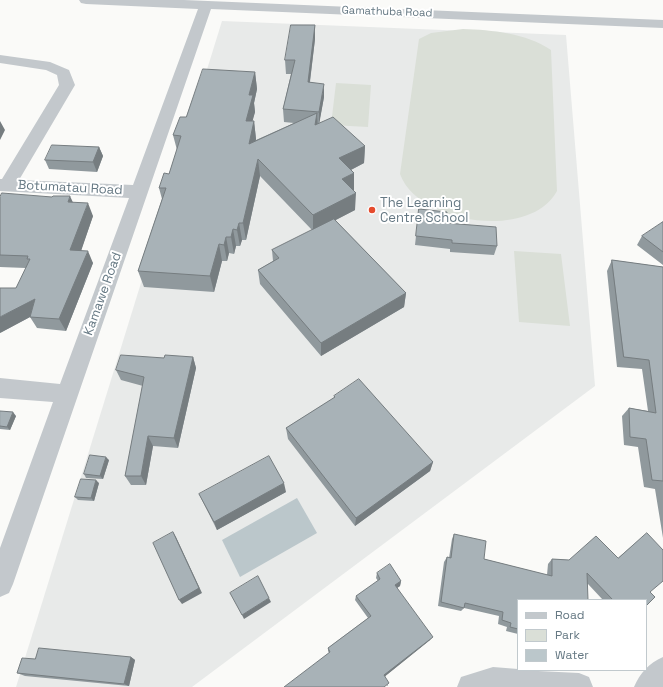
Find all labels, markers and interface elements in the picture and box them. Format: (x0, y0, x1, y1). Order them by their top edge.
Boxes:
street label: Gamathuba Road (341, 4, 433, 20)
street label: Botumatau Road (17, 177, 123, 199)
place label: The Learning Centre School (380, 195, 468, 226)
marker: The Learning Centre School (367, 205, 377, 215)
street label: Kamawe Road (81, 250, 125, 338)
legend (517, 599, 647, 671)
text: Road (555, 607, 584, 623)
text: Park (555, 627, 580, 643)
text: Water (555, 647, 589, 663)

